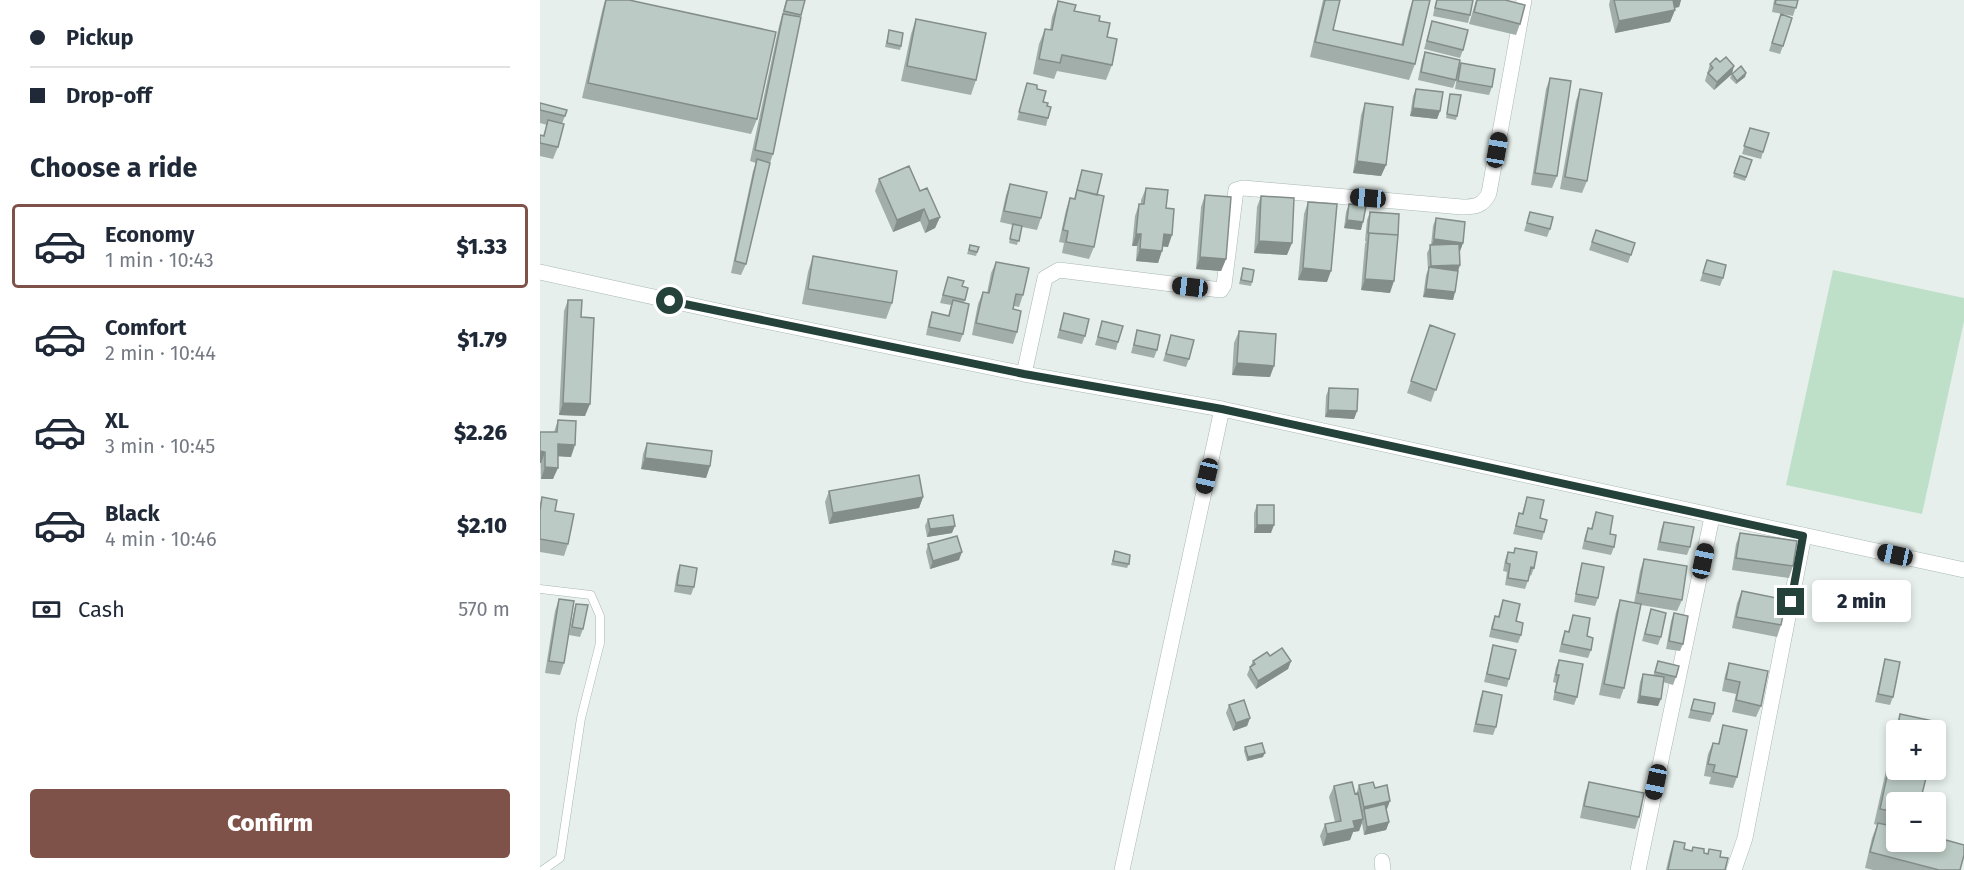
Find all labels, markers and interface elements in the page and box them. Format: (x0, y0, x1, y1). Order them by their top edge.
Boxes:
text: Pickup (66, 24, 134, 51)
text: Drop-off (66, 82, 152, 109)
car (1485, 131, 1509, 169)
text: Choose a ride (30, 152, 197, 184)
car (1349, 187, 1387, 209)
icon: car (33, 219, 87, 273)
text: Economy (105, 221, 194, 248)
text: $1.33 (456, 233, 507, 260)
text: 1 min · 10:43 (105, 248, 214, 272)
car (1171, 276, 1209, 298)
route start (656, 287, 683, 314)
icon: car (33, 312, 87, 366)
text: Comfort (105, 314, 186, 341)
text: $1.79 (457, 326, 507, 353)
text: 2 min · 10:44 (105, 341, 216, 365)
icon: car (33, 405, 87, 459)
text: XL (105, 407, 129, 434)
text: $2.26 (454, 419, 507, 446)
text: 3 min · 10:45 (105, 434, 215, 458)
car (1194, 456, 1220, 496)
icon: car (33, 498, 87, 552)
text: Black (105, 500, 160, 527)
text: $2.10 (457, 512, 507, 539)
text: 4 min · 10:46 (105, 527, 217, 551)
car (1690, 542, 1716, 580)
car (1876, 542, 1914, 568)
callout: 2 min (1812, 581, 1911, 623)
route end (1777, 588, 1804, 615)
text: 2 min (1837, 589, 1886, 613)
icon: cash (30, 593, 63, 626)
text: Cash (78, 596, 125, 623)
text: 570 m (458, 597, 510, 621)
map controls (1886, 720, 1946, 852)
button: + (1886, 720, 1946, 780)
car (1643, 763, 1669, 801)
button: Confirm (30, 789, 510, 858)
button: − (1886, 792, 1946, 852)

